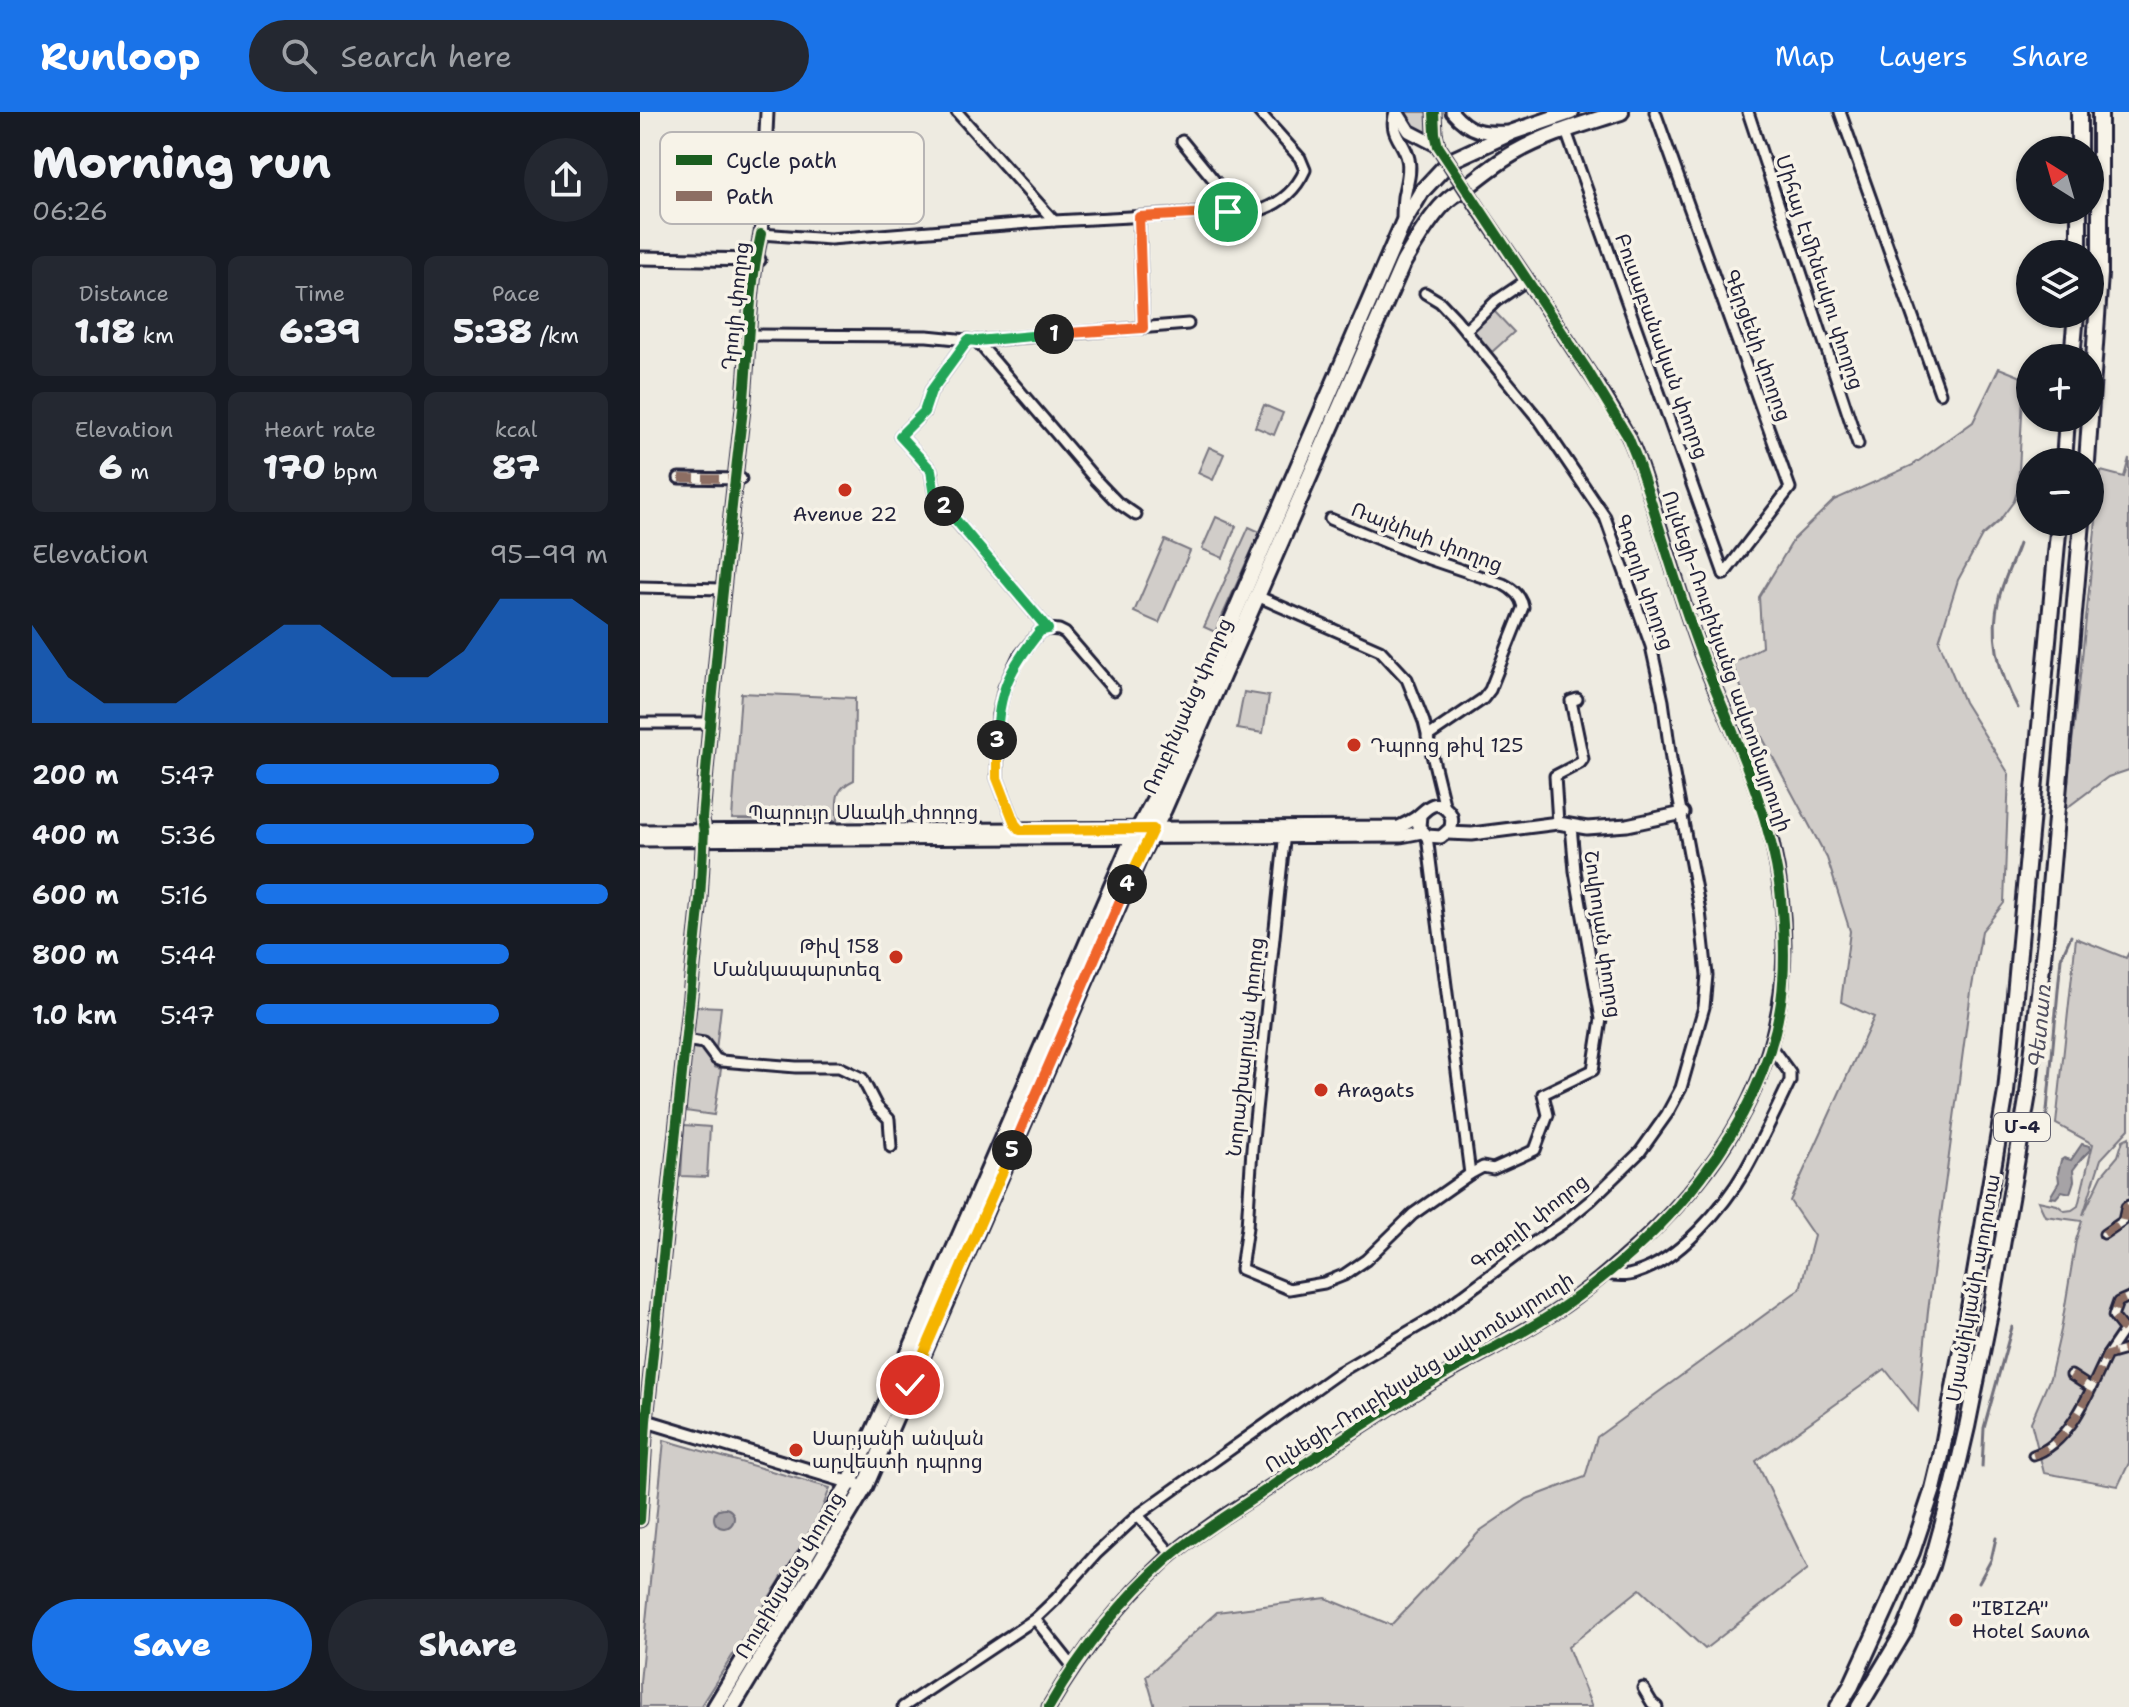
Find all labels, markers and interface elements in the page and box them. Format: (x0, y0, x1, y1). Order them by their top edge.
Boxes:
search box (249, 20, 809, 92)
text: Runloop (40, 31, 201, 82)
icon: search (277, 34, 321, 78)
text: Search here (341, 36, 512, 77)
text: Map (1775, 37, 1835, 75)
text: Layers (1879, 37, 1968, 75)
text: Share (2012, 37, 2089, 75)
legend (660, 132, 924, 224)
text: Morning run (32, 133, 331, 192)
north arrow (2016, 136, 2104, 224)
map controls (2016, 136, 2104, 536)
button: share (524, 138, 608, 222)
text: Cycle path (726, 146, 837, 175)
street label: Միհայ Էմինեսկու փողոց (1770, 151, 1870, 393)
pin (1194, 178, 1262, 246)
text: Path (726, 182, 774, 211)
icon: arrive (1206, 190, 1250, 234)
text: 06:26 (32, 193, 108, 228)
street label: Բուսաբանական փողոց (1609, 230, 1715, 462)
street label: Դրոյի փողոց (715, 240, 755, 372)
button: layers (2016, 240, 2104, 328)
street label: Գերցենի փողոց (1718, 266, 1798, 424)
text: Distance (79, 279, 169, 308)
text: Time (295, 279, 345, 308)
text: Pace (492, 279, 540, 308)
text: 1.18 (74, 308, 135, 354)
text: 6:39 (279, 308, 361, 354)
text: 5:38 (453, 308, 532, 354)
pin: 1 (1034, 314, 1074, 354)
text: 1 (1049, 319, 1059, 348)
text: km (135, 321, 174, 350)
text: /km (532, 321, 579, 350)
button: + (2016, 344, 2104, 432)
text: Elevation (75, 415, 173, 444)
text: Heart rate (264, 415, 376, 444)
text: kcal (495, 415, 537, 444)
text: 6 (99, 444, 123, 490)
text: 170 (262, 444, 326, 490)
text: 87 (492, 444, 540, 490)
button: − (2016, 448, 2104, 536)
text: m (123, 457, 149, 486)
text: bpm (326, 457, 378, 486)
marker: Avenue 22 (836, 481, 854, 499)
pin: 2 (924, 486, 964, 526)
street label: Ուլնեցի-Ռուբինյանց ավտոմայրուղի (1656, 487, 1798, 835)
text: 2 (936, 491, 952, 520)
street label: Ռայնիսի փողոց (1347, 496, 1507, 578)
place label: Avenue 22 (793, 501, 897, 527)
street label: Գոգոլի փողոց (1610, 510, 1680, 654)
text: Elevation (32, 536, 148, 571)
text: 95–99 m (489, 536, 608, 571)
street label: Ռուբինյանց փողոց (1136, 614, 1238, 798)
pin: 3 (977, 720, 1017, 760)
text: 3 (989, 725, 1005, 754)
place label: Դպրոց թիվ 125 (1370, 732, 1524, 758)
marker: Դպրոց թիվ 125 (1345, 736, 1363, 754)
text: 200 m (32, 757, 119, 792)
text: 5:47 (160, 757, 215, 792)
street label: Պարույր Սևակի փողոց (748, 799, 978, 825)
text: 400 m (32, 817, 119, 852)
text: 5:36 (160, 817, 216, 852)
street label: Շովրոյան փողոց (1578, 849, 1628, 1019)
pin: 4 (1107, 864, 1147, 904)
text: 4 (1119, 869, 1135, 898)
text: 600 m (32, 877, 119, 912)
text: 5:16 (160, 877, 208, 912)
place label: Թիվ 158 Մանկապարտեզ (713, 933, 881, 982)
street label: Նորաշխարյան փողոց (1221, 936, 1269, 1158)
text: 800 m (32, 937, 119, 972)
text: 5:44 (160, 937, 216, 972)
marker: Թիվ 158 Մանկապարտեզ (887, 948, 905, 966)
water label: Գետառ (2021, 983, 2058, 1070)
text: 1.0 km (32, 997, 117, 1032)
text: 5:47 (160, 997, 215, 1032)
place label: Aragats (1337, 1077, 1415, 1103)
marker: Aragats (1312, 1081, 1330, 1099)
road number: Մ-4 (1994, 1113, 2050, 1141)
pin: 5 (992, 1130, 1032, 1170)
text: 5 (1005, 1135, 1019, 1164)
street label: Գոգոլի փողոց (1465, 1168, 1593, 1276)
street label: Մյասնիկյանի պողոտա (1940, 1172, 2006, 1404)
street label: Ուլնեցի-Ռուբինյանց ավտոմայրուղի (1260, 1266, 1578, 1478)
pin (876, 1351, 944, 1419)
icon: check (888, 1363, 932, 1407)
place label: Սարյանի անվան արվեստի դպրոց (812, 1425, 984, 1474)
marker: Սարյանի անվան արվեստի դպրոց (787, 1441, 805, 1459)
street label: Ռուբինյանց փողոց (729, 1487, 849, 1663)
place label: "IBIZA" Hotel Sauna (1972, 1595, 2090, 1644)
button: Save (32, 1599, 312, 1691)
button: Share (328, 1599, 608, 1691)
marker: "IBIZA" Hotel Sauna (1947, 1611, 1965, 1629)

